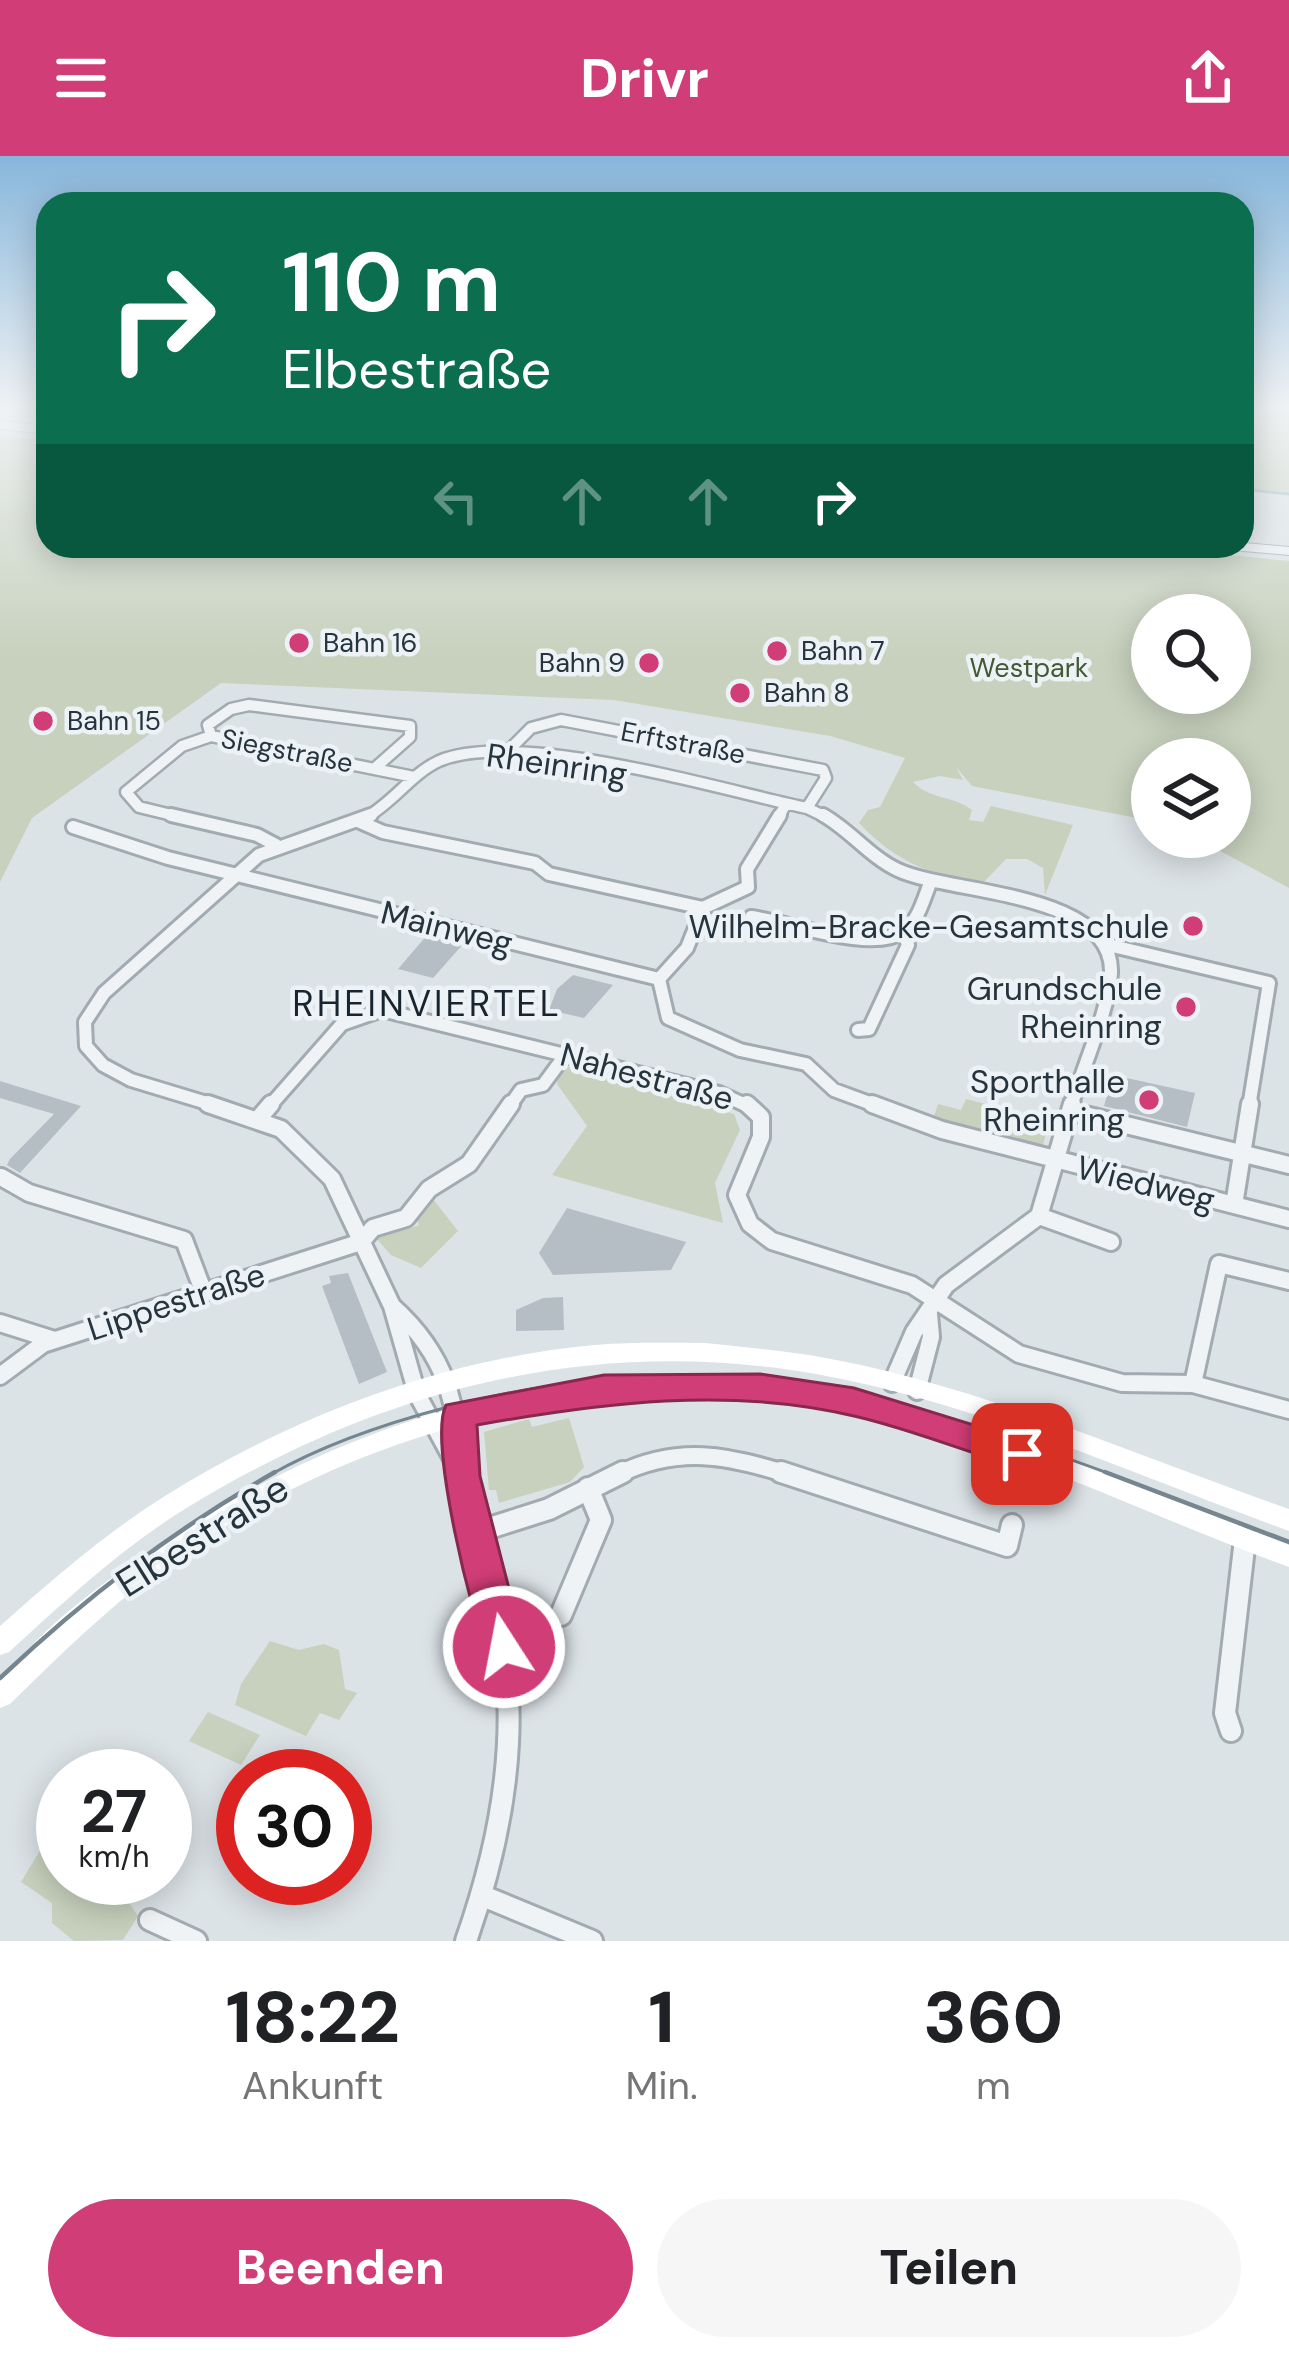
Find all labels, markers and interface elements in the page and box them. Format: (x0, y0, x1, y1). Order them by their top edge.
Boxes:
text: Drivr (580, 43, 709, 114)
icon: menu (48, 45, 114, 111)
icon: share (1175, 45, 1241, 111)
text: 110 m (282, 228, 501, 337)
icon: right (84, 240, 240, 396)
text: Elbestraße (282, 334, 551, 405)
icon: left (423, 468, 489, 534)
icon: ahead (549, 468, 615, 534)
icon: ahead (675, 468, 741, 534)
icon: right (801, 468, 867, 534)
map controls (1131, 594, 1251, 858)
button: search (1131, 594, 1251, 714)
place label: Bahn 16 (323, 625, 418, 660)
marker: Bahn 16 (286, 630, 312, 656)
place label: Bahn 7 (801, 633, 885, 668)
marker: Bahn 7 (764, 638, 790, 664)
place label: Bahn 9 (539, 645, 625, 680)
marker: Bahn 9 (636, 650, 662, 676)
park label: Westpark (970, 650, 1089, 685)
place label: Bahn 8 (764, 675, 850, 710)
marker: Bahn 8 (727, 680, 753, 706)
place label: Bahn 15 (67, 703, 161, 738)
marker: Bahn 15 (30, 708, 56, 734)
street label: Erftstraße (618, 713, 748, 772)
street label: Siegstraße (218, 721, 356, 780)
street label: Rheinring (484, 733, 630, 796)
button: layers (1131, 738, 1251, 858)
street label: Mainweg (377, 890, 517, 965)
place label: Wilhelm-Bracke-Gesamtschule (688, 905, 1169, 948)
marker: Wilhelm-Bracke-Gesamtschule (1180, 913, 1206, 939)
place label: Grundschule Rheinring (967, 967, 1162, 1048)
district label: RHEINVIERTEL (292, 980, 562, 1027)
marker: Grundschule Rheinring (1173, 994, 1199, 1020)
street label: Nahestraße (556, 1033, 738, 1120)
place label: Sporthalle Rheinring (970, 1060, 1125, 1141)
marker: Sporthalle Rheinring (1136, 1087, 1162, 1113)
street label: Wiedweg (1072, 1146, 1219, 1221)
street label: Lippestraße (82, 1253, 270, 1350)
pin (971, 1403, 1073, 1505)
icon: arrive (989, 1421, 1055, 1487)
street label: Elbestraße (106, 1462, 298, 1609)
position arrow (441, 1584, 567, 1710)
speed limit sign: 30 (216, 1749, 372, 1905)
text: 27 (81, 1772, 147, 1851)
text: km/h (79, 1837, 149, 1876)
text: 18:22 (226, 1971, 400, 2064)
text: 1 (648, 1971, 675, 2064)
text: 360 (923, 1971, 1063, 2064)
text: Ankunft (242, 2060, 383, 2111)
text: Min. (625, 2060, 698, 2111)
text: m (976, 2060, 1011, 2111)
button: Beenden (48, 2199, 633, 2337)
button: Teilen (657, 2199, 1241, 2337)

